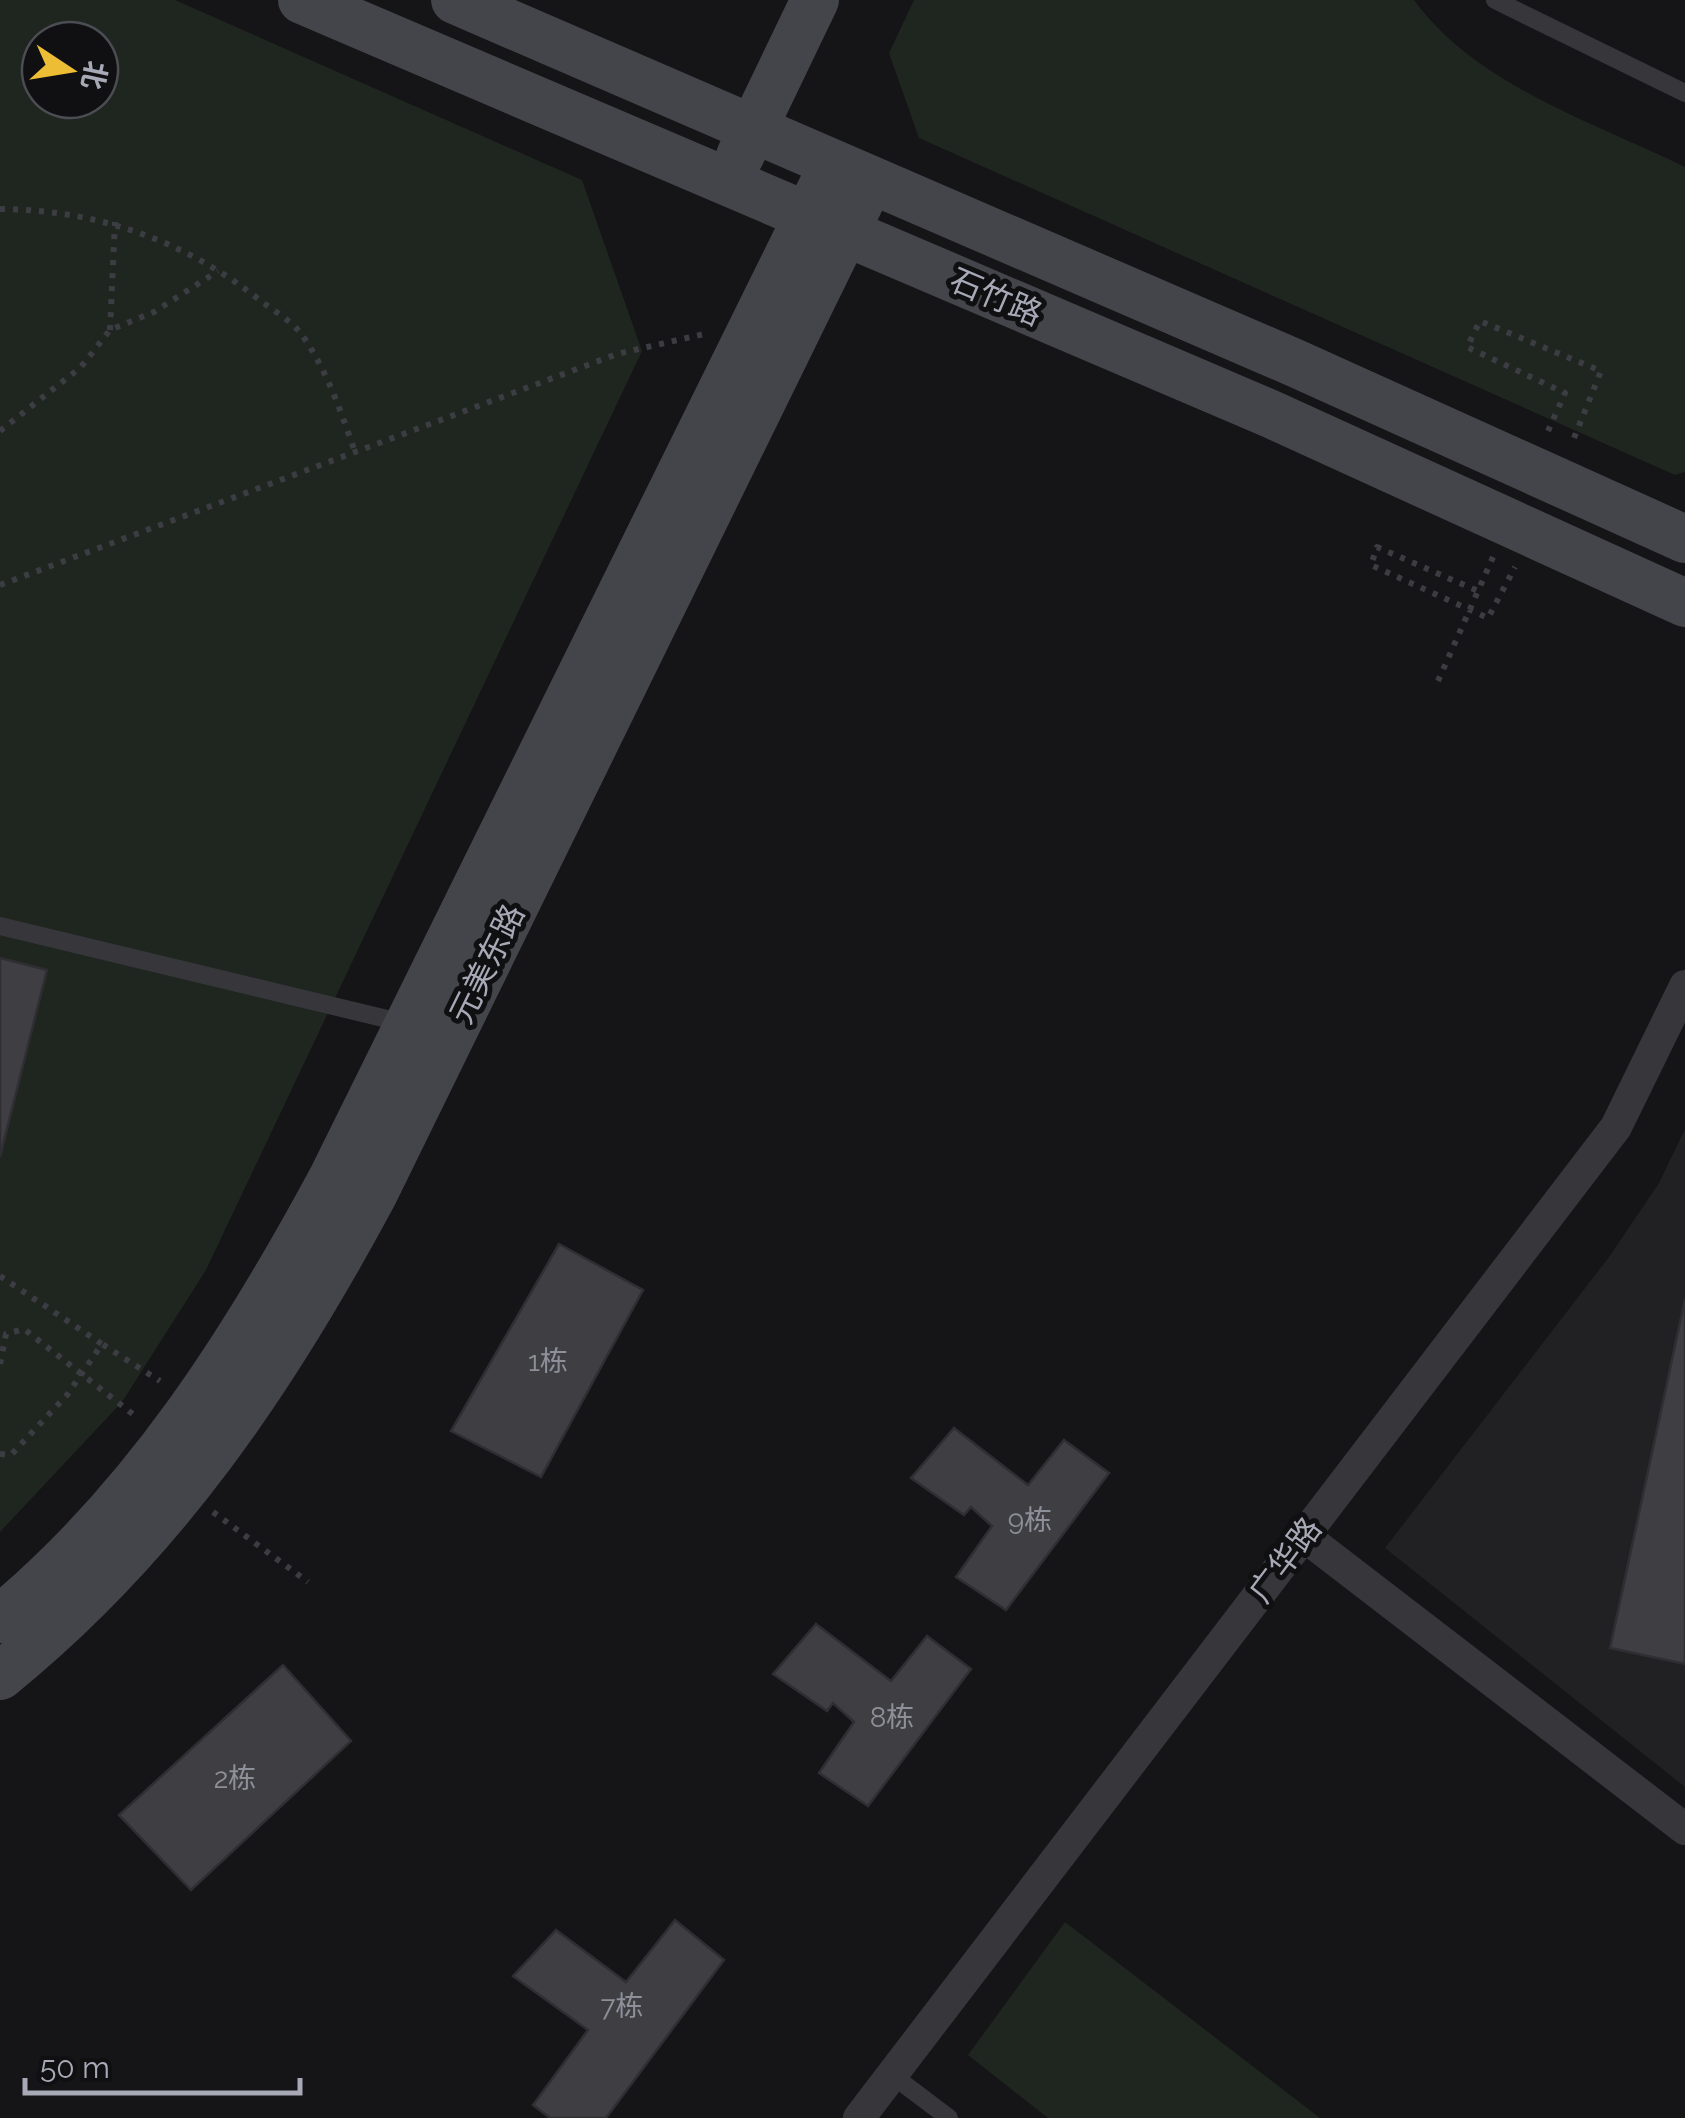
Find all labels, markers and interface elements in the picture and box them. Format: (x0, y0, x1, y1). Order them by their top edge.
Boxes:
north arrow (20, 20, 120, 120)
text: 北 (75, 58, 113, 92)
street label: 石竹路 (945, 261, 1048, 332)
street label: 元美东路 (442, 898, 531, 1029)
house number: 1栋 (528, 1345, 568, 1378)
house number: 9栋 (1008, 1504, 1052, 1537)
street label: 广华路 (1241, 1510, 1328, 1609)
house number: 8栋 (870, 1701, 914, 1734)
house number: 2栋 (214, 1762, 256, 1795)
house number: 7栋 (601, 1990, 643, 2023)
scale bar (25, 2033, 300, 2095)
text: 50 m (40, 2050, 110, 2085)

